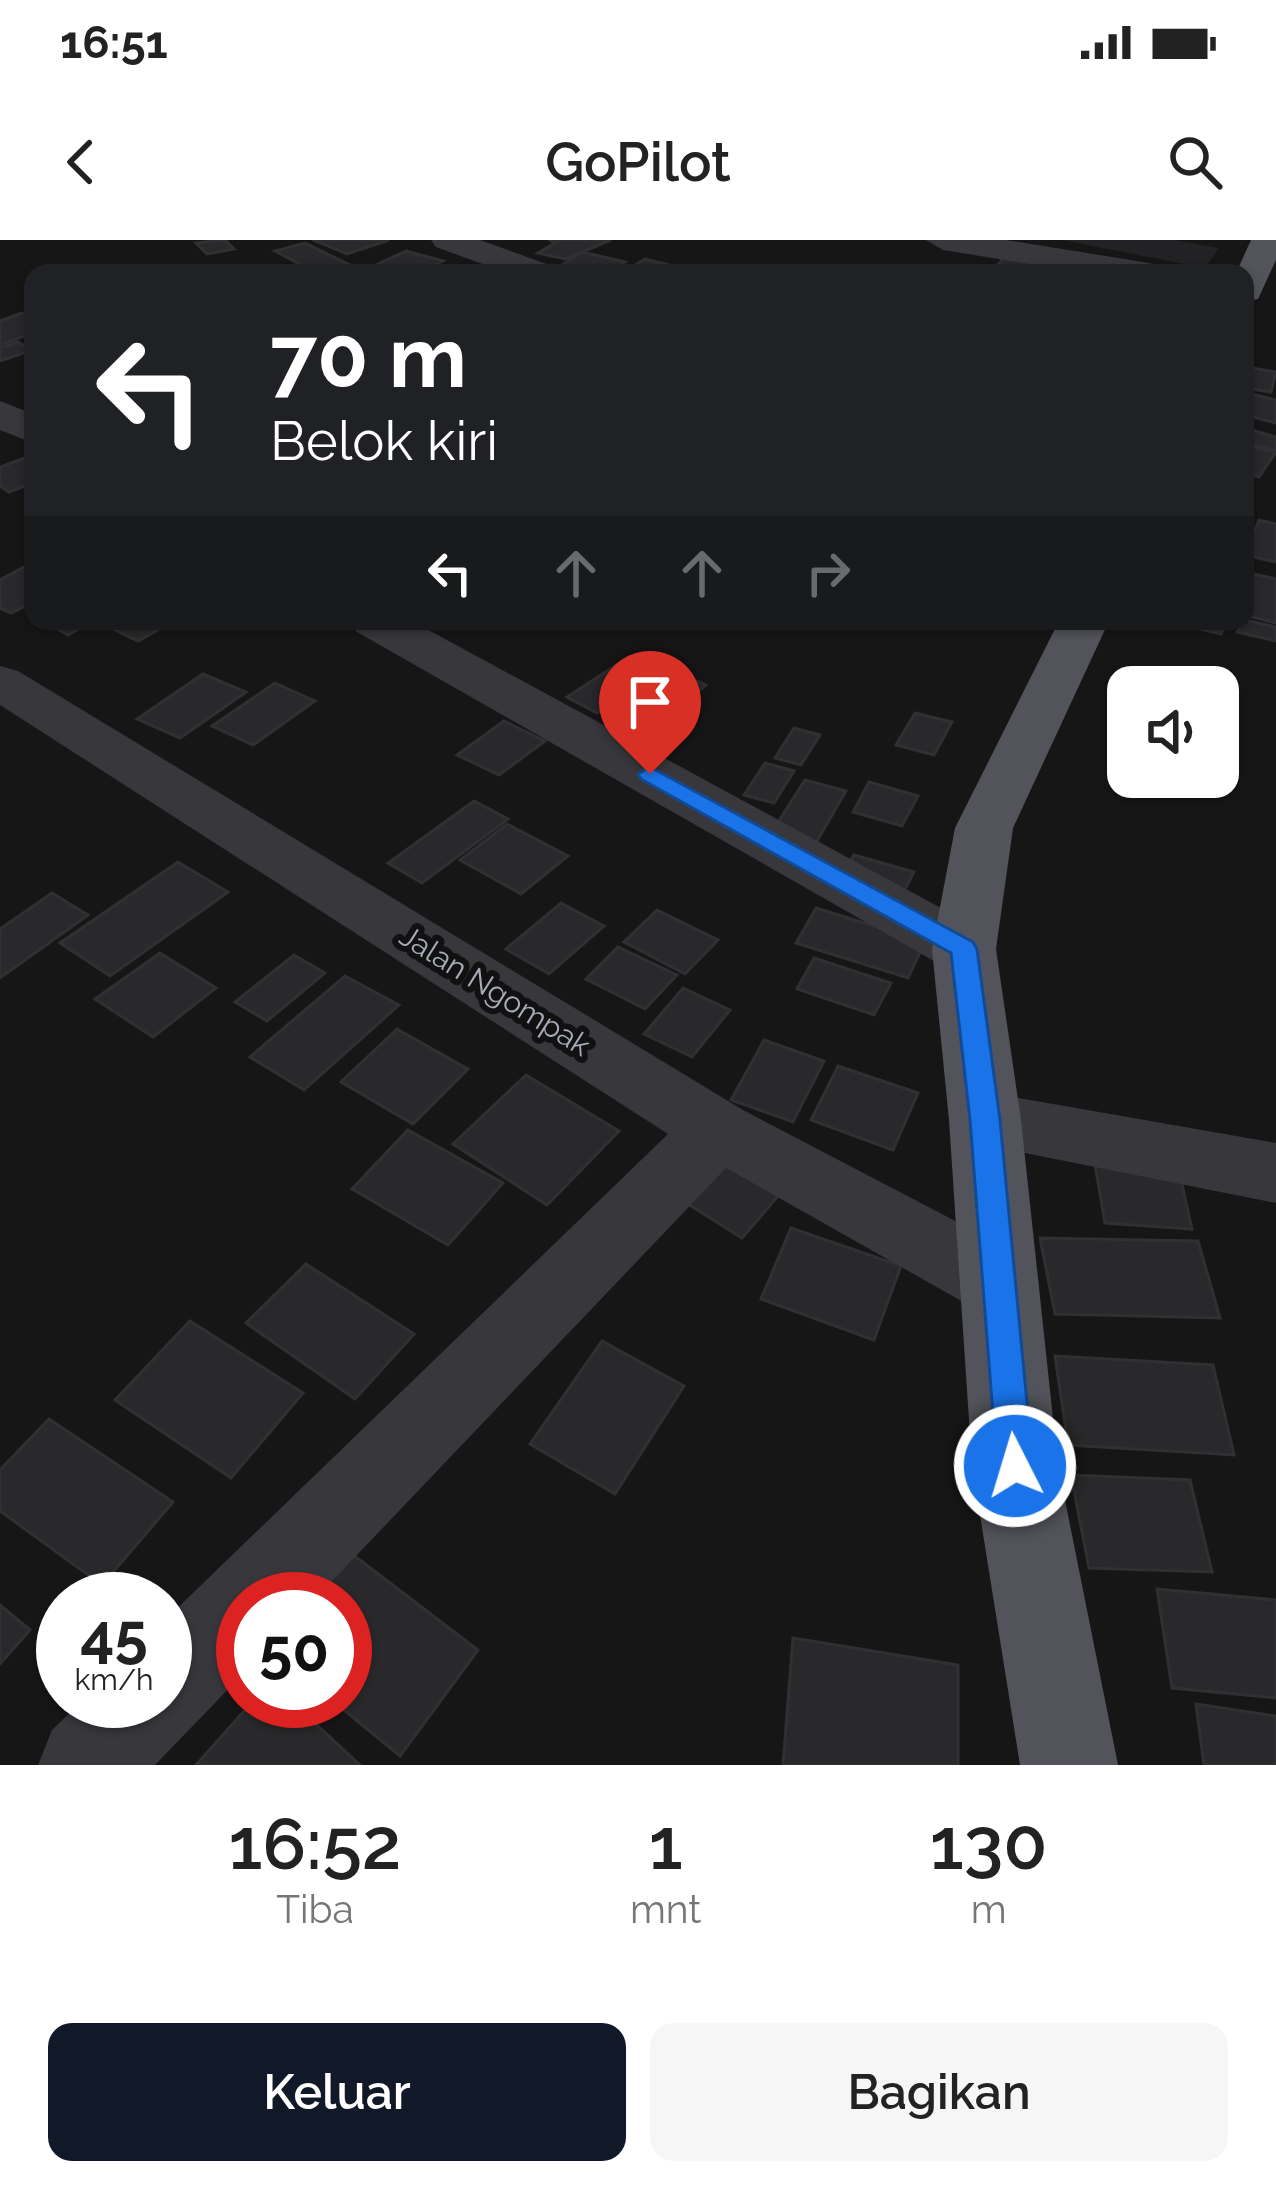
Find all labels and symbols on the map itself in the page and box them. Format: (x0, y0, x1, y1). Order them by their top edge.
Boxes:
pin (599, 651, 701, 774)
street label: Jalan Ngompak (394, 918, 597, 1063)
position arrow (952, 1403, 1078, 1529)
speed limit sign: 50 (216, 1572, 372, 1728)

